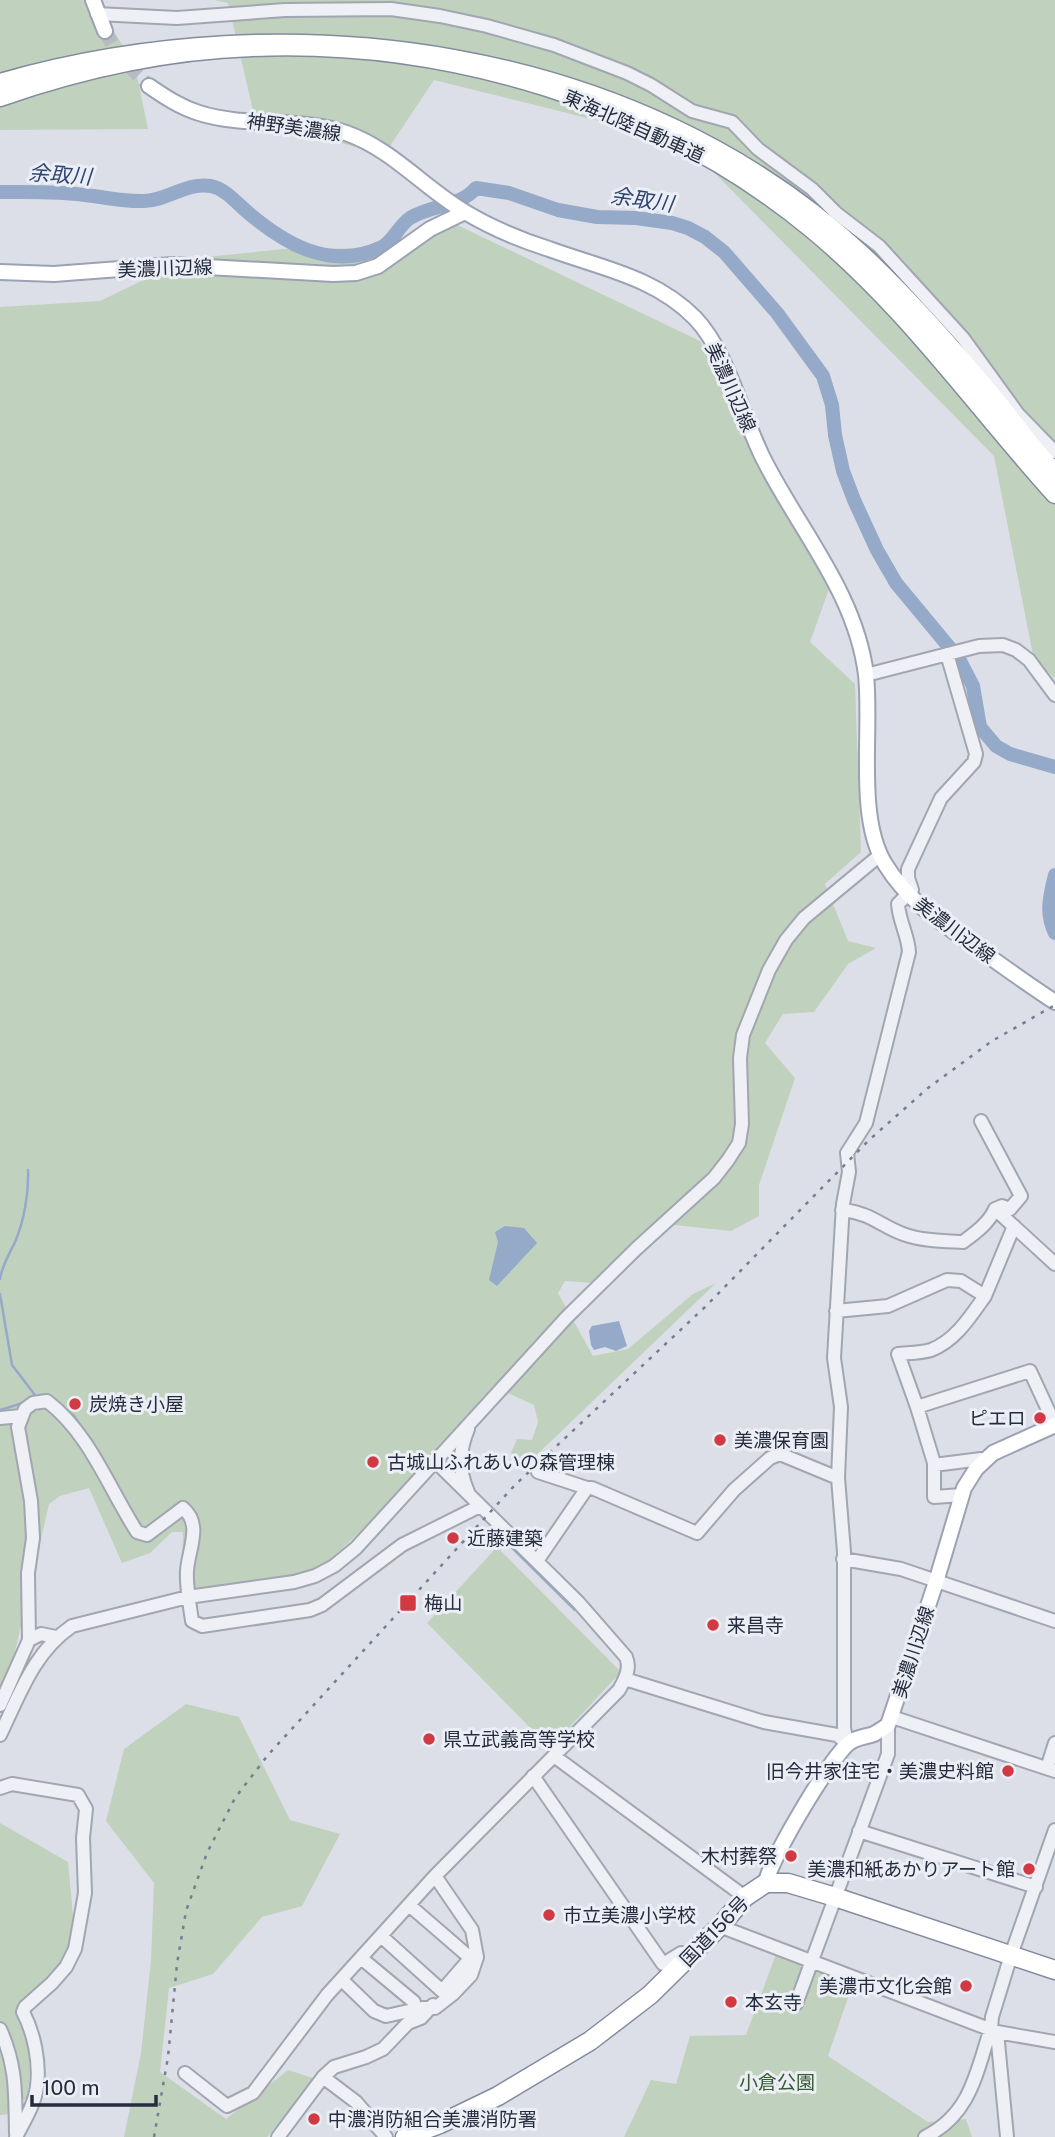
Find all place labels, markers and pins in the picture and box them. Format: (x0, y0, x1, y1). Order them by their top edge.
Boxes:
place label: 炭焼き小屋 (89, 1393, 184, 1415)
marker: 炭焼き小屋 (67, 1396, 83, 1412)
place label: ピエロ (969, 1407, 1026, 1429)
marker: ピエロ (1032, 1410, 1048, 1426)
place label: 美濃保育園 (734, 1429, 829, 1451)
marker: 美濃保育園 (712, 1432, 728, 1448)
place label: 古城山ふれあいの森管理棟 (387, 1451, 615, 1473)
marker: 古城山ふれあいの森管理棟 (365, 1454, 381, 1470)
place label: 近藤建築 (467, 1527, 543, 1549)
marker: 近藤建築 (445, 1530, 461, 1546)
place label: 梅山 (424, 1592, 462, 1614)
marker: 梅山 (398, 1593, 418, 1613)
place label: 来昌寺 (727, 1614, 784, 1636)
marker: 来昌寺 (705, 1617, 721, 1633)
place label: 県立武義高等学校 (443, 1728, 595, 1750)
marker: 県立武義高等学校 (421, 1731, 437, 1747)
place label: 旧今井家住宅・美濃史料館 (766, 1760, 994, 1782)
marker: 旧今井家住宅・美濃史料館 (1000, 1763, 1016, 1779)
place label: 木村葬祭 (701, 1845, 777, 1867)
marker: 木村葬祭 (783, 1848, 799, 1864)
place label: 美濃和紙あかりアート館 (807, 1858, 1015, 1880)
marker: 美濃和紙あかりアート館 (1021, 1861, 1037, 1877)
place label: 市立美濃小学校 (563, 1904, 696, 1926)
marker: 市立美濃小学校 (541, 1907, 557, 1923)
place label: 美濃市文化会館 (819, 1975, 952, 1997)
marker: 美濃市文化会館 (958, 1978, 974, 1994)
place label: 本玄寺 (745, 1991, 802, 2013)
marker: 本玄寺 (723, 1994, 739, 2010)
place label: 中濃消防組合美濃消防署 (328, 2108, 537, 2130)
marker: 中濃消防組合美濃消防署 (306, 2111, 322, 2127)

